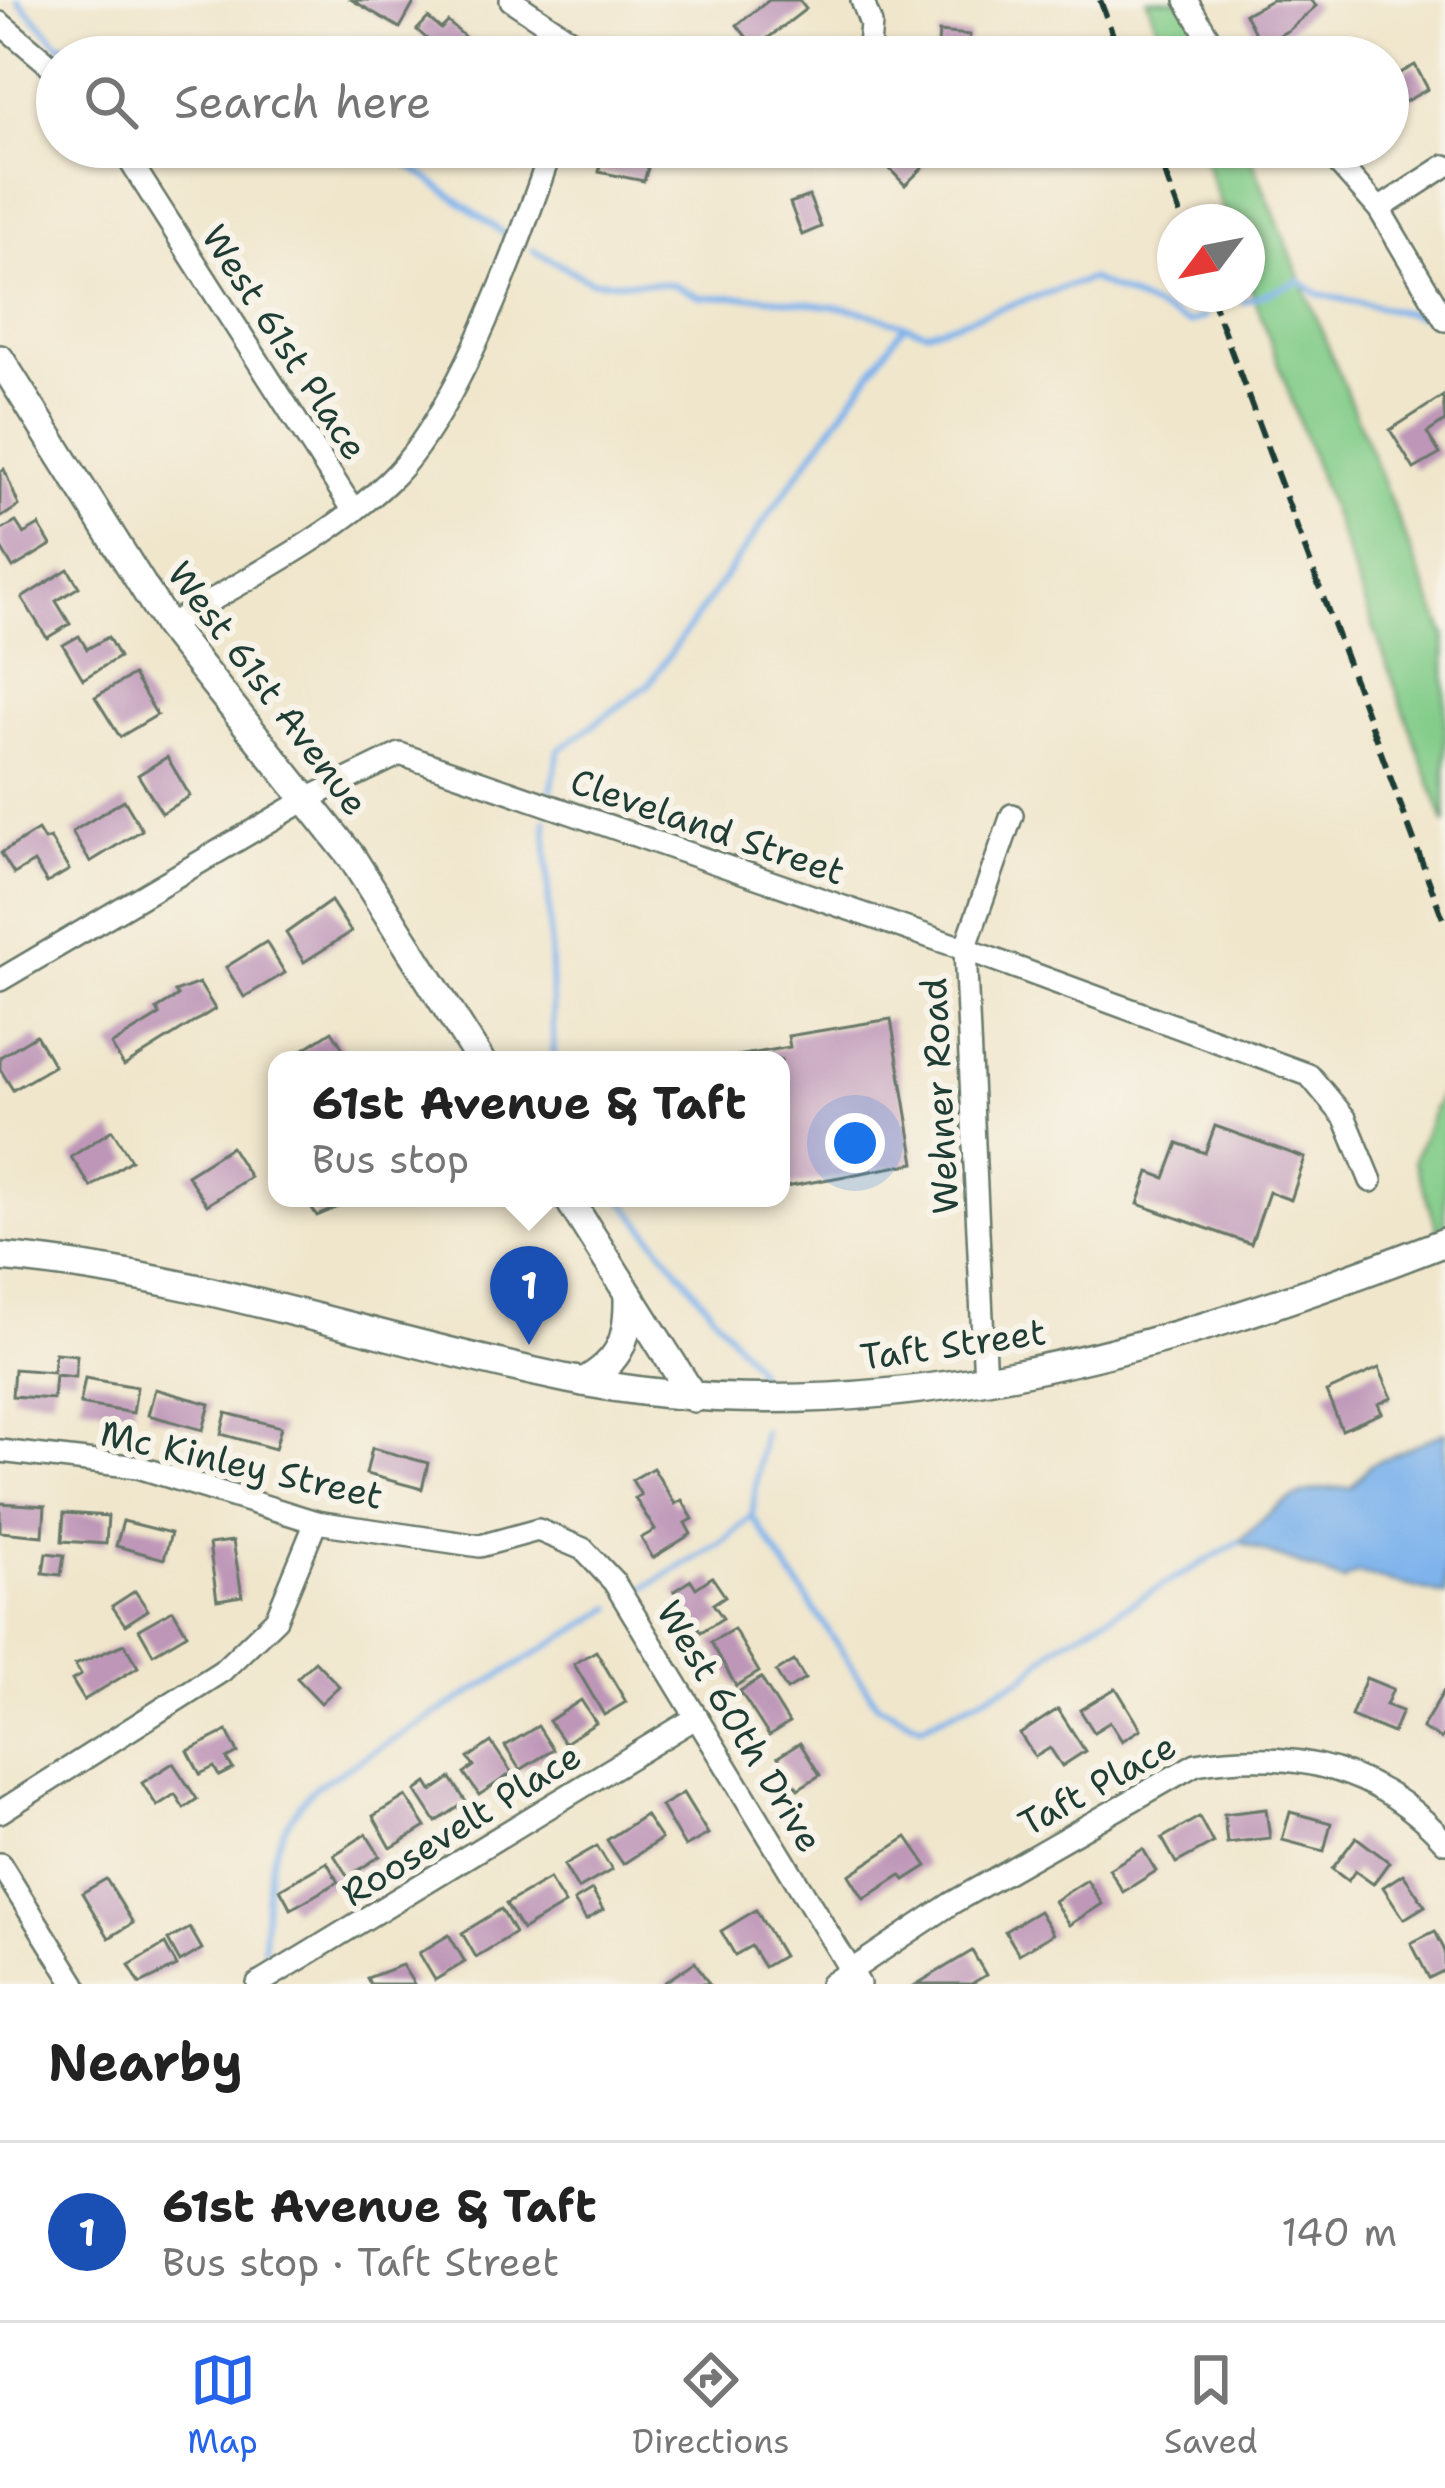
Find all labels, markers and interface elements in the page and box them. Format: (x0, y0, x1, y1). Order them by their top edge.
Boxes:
search box (36, 36, 1409, 168)
icon: search (78, 69, 144, 135)
text: Search here (174, 72, 431, 132)
north arrow (1157, 204, 1265, 312)
street label: West 61st Place (190, 215, 379, 469)
street label: West 61st Avenue (156, 551, 379, 825)
street label: Cleveland Street (564, 757, 852, 896)
street label: Wehner Road (909, 977, 970, 1215)
popup (268, 1051, 790, 1207)
text: 61st Avenue & Taft (312, 1073, 746, 1133)
your location (825, 1113, 885, 1173)
text: Bus stop (312, 1133, 469, 1185)
pin: 1 (490, 1246, 568, 1345)
street label: Taft Street (857, 1307, 1049, 1382)
street label: Mc Kinley Street (96, 1408, 388, 1521)
street label: West 60th Drive (645, 1591, 834, 1861)
street label: Taft Place (1010, 1721, 1185, 1848)
street label: Roosevelt Place (332, 1731, 590, 1918)
text: Nearby (48, 2028, 243, 2096)
text: 61st Avenue & Taft (162, 2176, 597, 2236)
text: 1 (78, 2206, 96, 2258)
text: 140 m (1281, 2206, 1397, 2258)
text: Bus stop · Taft Street (162, 2236, 559, 2288)
tab: Map (187, 2347, 258, 2464)
tab: Directions (632, 2347, 790, 2464)
tab: Saved (1164, 2347, 1258, 2464)

